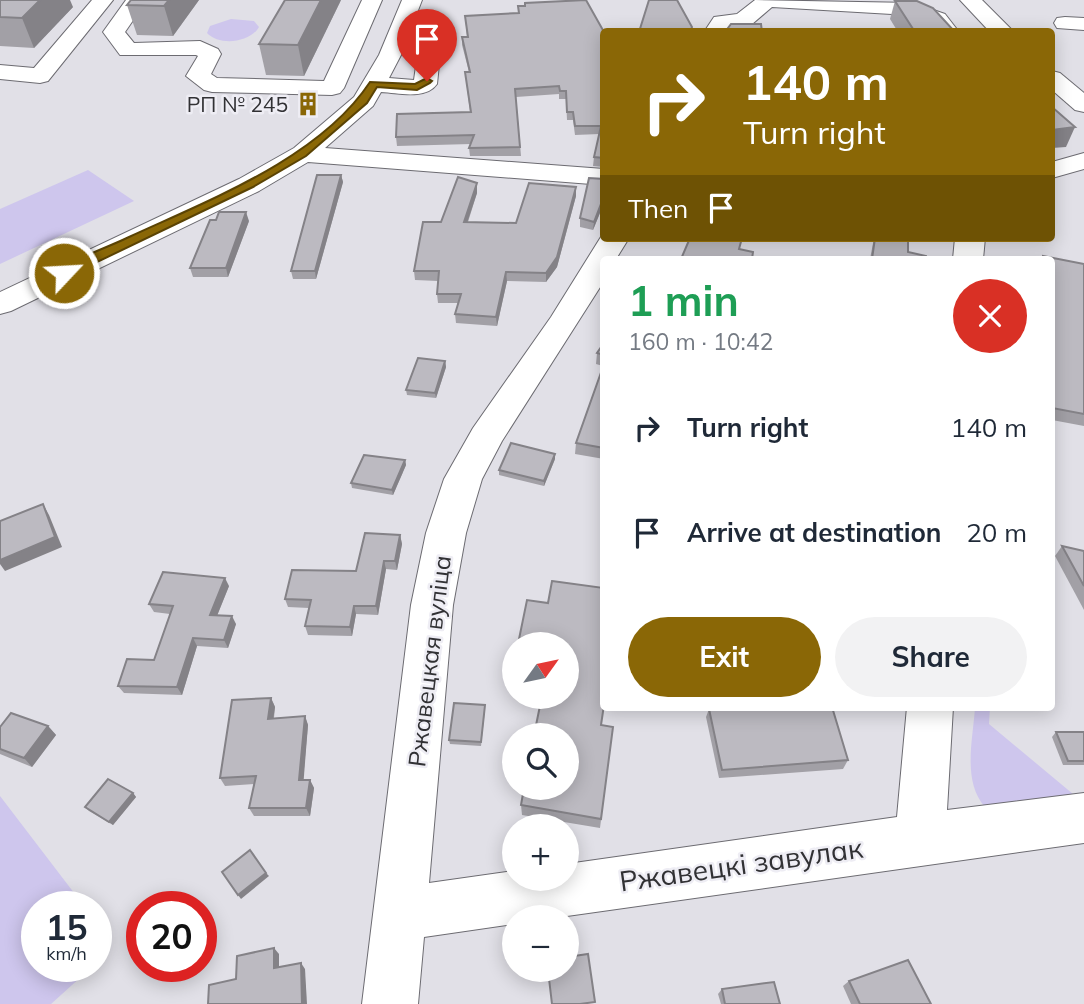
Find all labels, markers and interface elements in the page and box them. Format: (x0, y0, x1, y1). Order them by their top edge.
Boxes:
pin (397, 9, 457, 81)
icon: arrive (408, 20, 446, 58)
text: 140 m (743, 51, 889, 112)
icon: right (628, 56, 719, 147)
building icon: РП № 245 (294, 90, 322, 118)
place label: РП № 245 (187, 91, 288, 117)
text: Turn right (743, 112, 886, 152)
icon: arrive (702, 189, 740, 227)
text: Then (628, 192, 688, 225)
position arrow (27, 236, 101, 310)
text: 1 min (628, 274, 739, 327)
button: close (953, 279, 1027, 353)
text: 160 m · 10:42 (628, 327, 773, 356)
icon: right (628, 409, 666, 447)
text: Turn right (687, 411, 808, 444)
text: 140 m (951, 411, 1027, 444)
icon: arrive (628, 514, 666, 552)
text: Arrive at destination (687, 516, 942, 549)
text: 20 m (966, 516, 1027, 549)
street label: Ржавецкая вуліца (401, 553, 457, 769)
button: Exit (628, 617, 821, 697)
button: Share (835, 617, 1027, 697)
north arrow (502, 632, 579, 709)
map controls (502, 632, 579, 982)
button: search (502, 723, 579, 800)
button: + (502, 814, 579, 891)
street label: Ржавецкі завулак (617, 829, 866, 898)
speed limit sign: 20 (126, 891, 217, 982)
text: 15 (45, 905, 88, 949)
button: − (502, 905, 579, 982)
text: km/h (46, 942, 87, 965)

